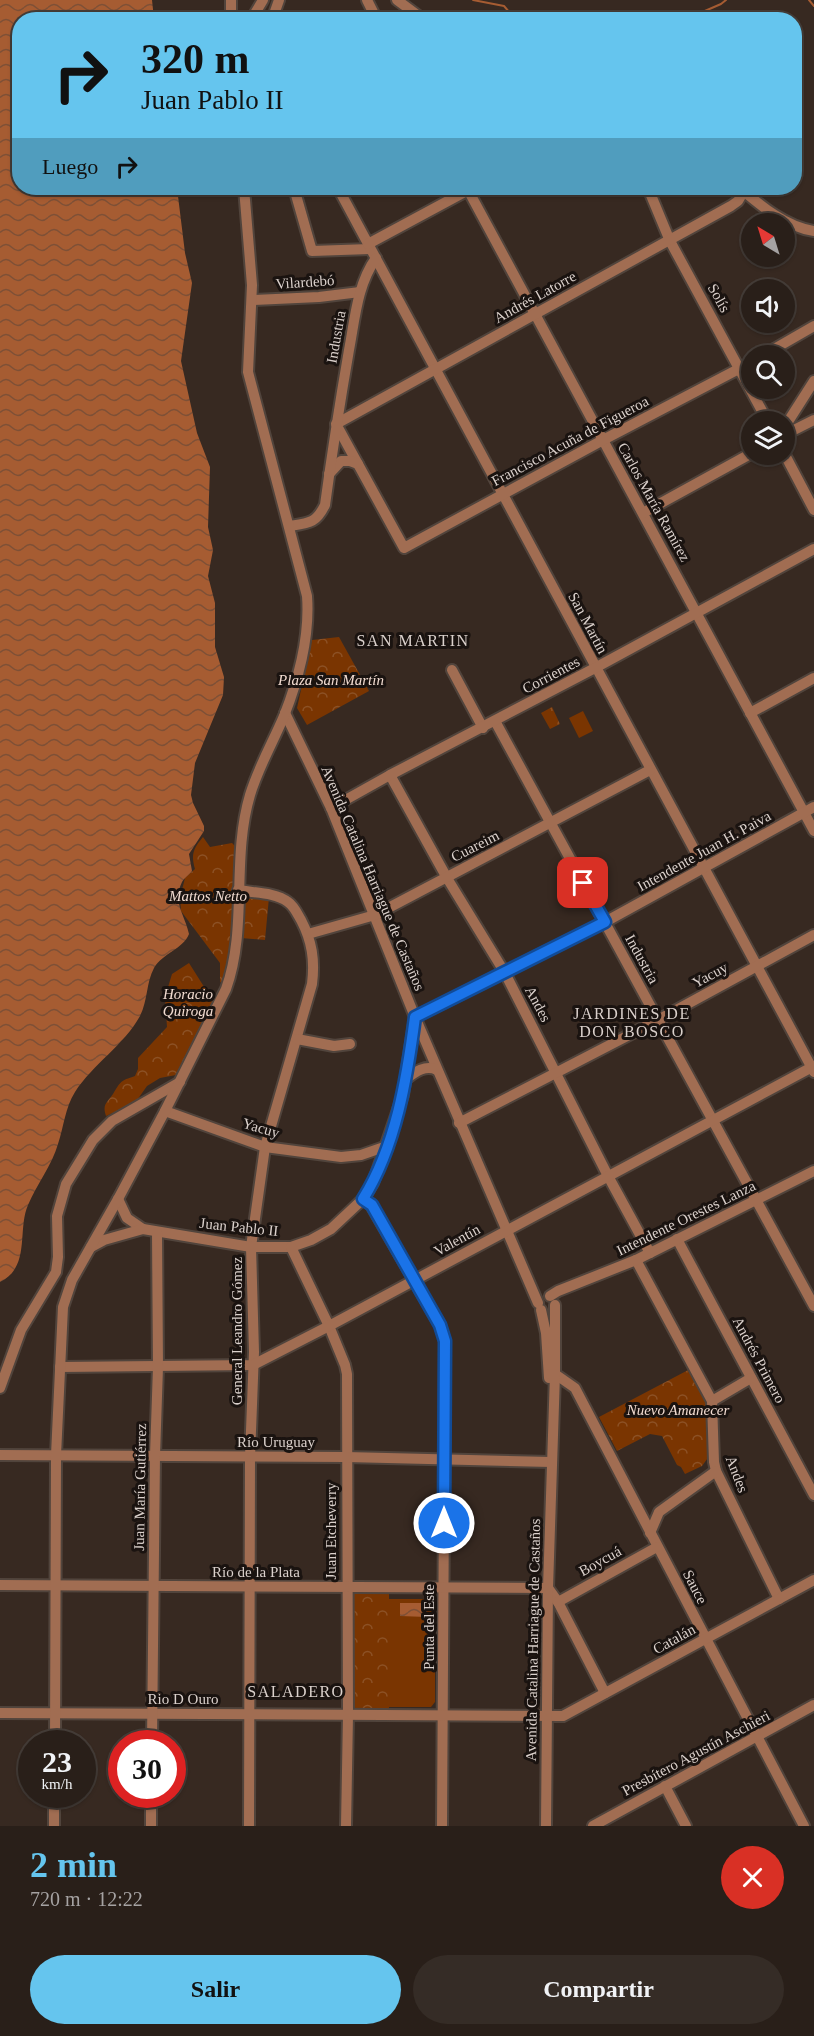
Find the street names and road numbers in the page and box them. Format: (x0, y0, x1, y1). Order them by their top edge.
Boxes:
street label: Andrés Latorre (491, 268, 579, 326)
street label: Vilardebó (275, 272, 335, 292)
street label: Solís (705, 281, 733, 315)
street label: Industria (323, 309, 349, 365)
street label: Francisco Acuña de Figueroa (489, 393, 651, 489)
street label: Carlos María Ramírez (615, 440, 693, 564)
street label: San Martín (565, 590, 611, 657)
street label: Corrientes (520, 653, 582, 697)
street label: Avenida Catalina Harriague de Castaños (318, 763, 428, 993)
street label: Intendente Juan H. Paiva (635, 807, 774, 894)
street label: Cuareim (448, 827, 502, 865)
street label: Industria (622, 932, 662, 986)
street label: Yacuy (690, 959, 731, 991)
street label: Andes (522, 983, 554, 1025)
street label: Yacuy (241, 1115, 282, 1141)
street label: Intendente Orestes Lanza (614, 1177, 758, 1259)
street label: Juan Pablo II (199, 1215, 279, 1239)
street label: Valentín (431, 1221, 483, 1259)
street label: General Leandro Gómez (229, 1257, 245, 1405)
street label: Andrés Primero (730, 1314, 788, 1406)
street label: Juan María Gutiérrez (131, 1423, 149, 1551)
street label: Río Uruguay (237, 1434, 315, 1450)
street label: Andes (723, 1453, 751, 1495)
street label: Juan Etcheverry (323, 1482, 339, 1580)
street label: Avenida Catalina Harriague de Castaños (523, 1518, 543, 1762)
street label: Boycuá (576, 1543, 624, 1579)
street label: Río de la Plata (212, 1564, 300, 1580)
street label: Sauce (680, 1567, 710, 1607)
street label: Punta del Este (421, 1584, 437, 1670)
street label: Catalán (650, 1621, 698, 1657)
street label: Rio D Ouro (148, 1691, 218, 1707)
street label: Presbítero Agustín Aschieri (619, 1707, 773, 1799)

